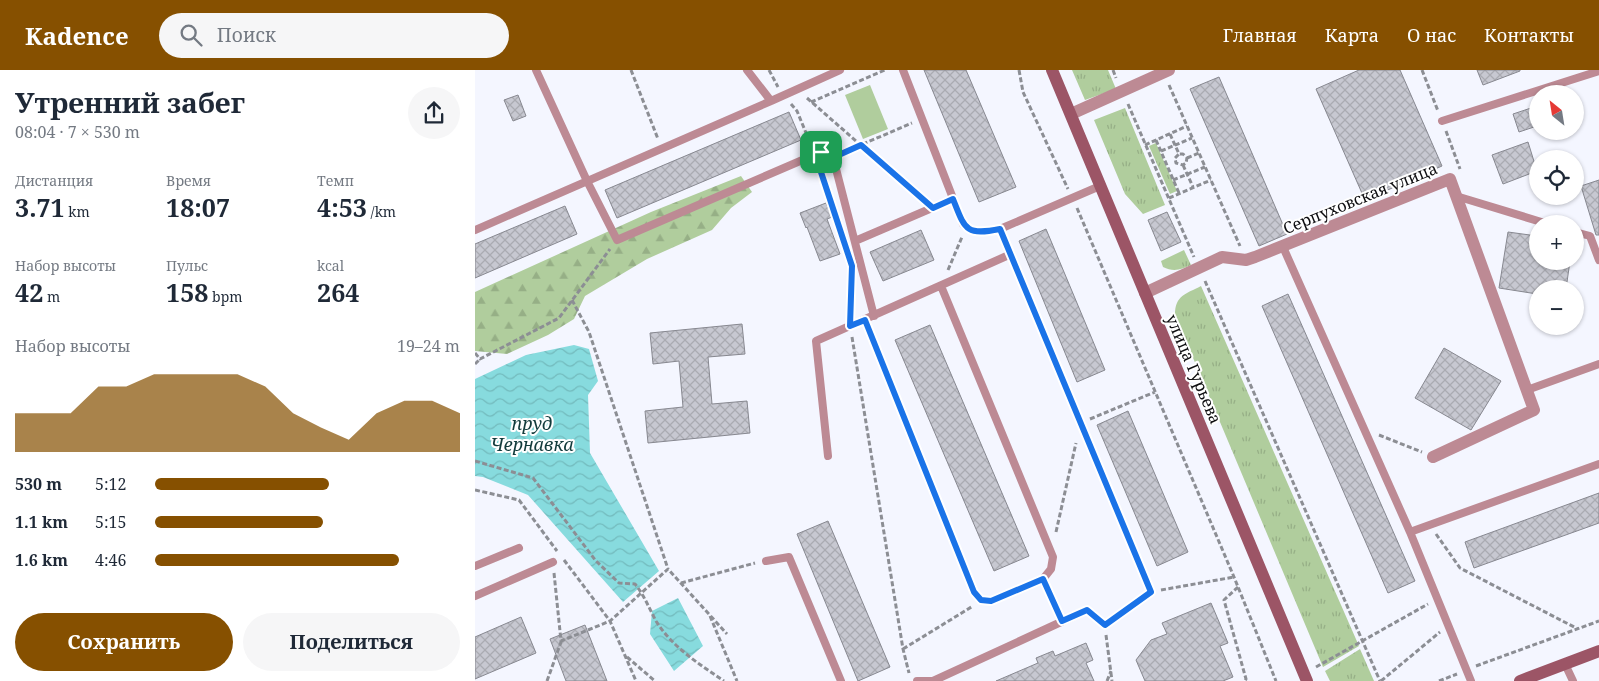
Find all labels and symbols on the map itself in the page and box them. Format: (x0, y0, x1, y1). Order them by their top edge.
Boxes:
north arrow (1529, 85, 1584, 140)
pin (800, 131, 842, 173)
street label: Серпуховская улица (1280, 157, 1440, 239)
street label: улица Гурьева (1161, 311, 1227, 427)
water label: пруд Чернавка (490, 411, 574, 456)

